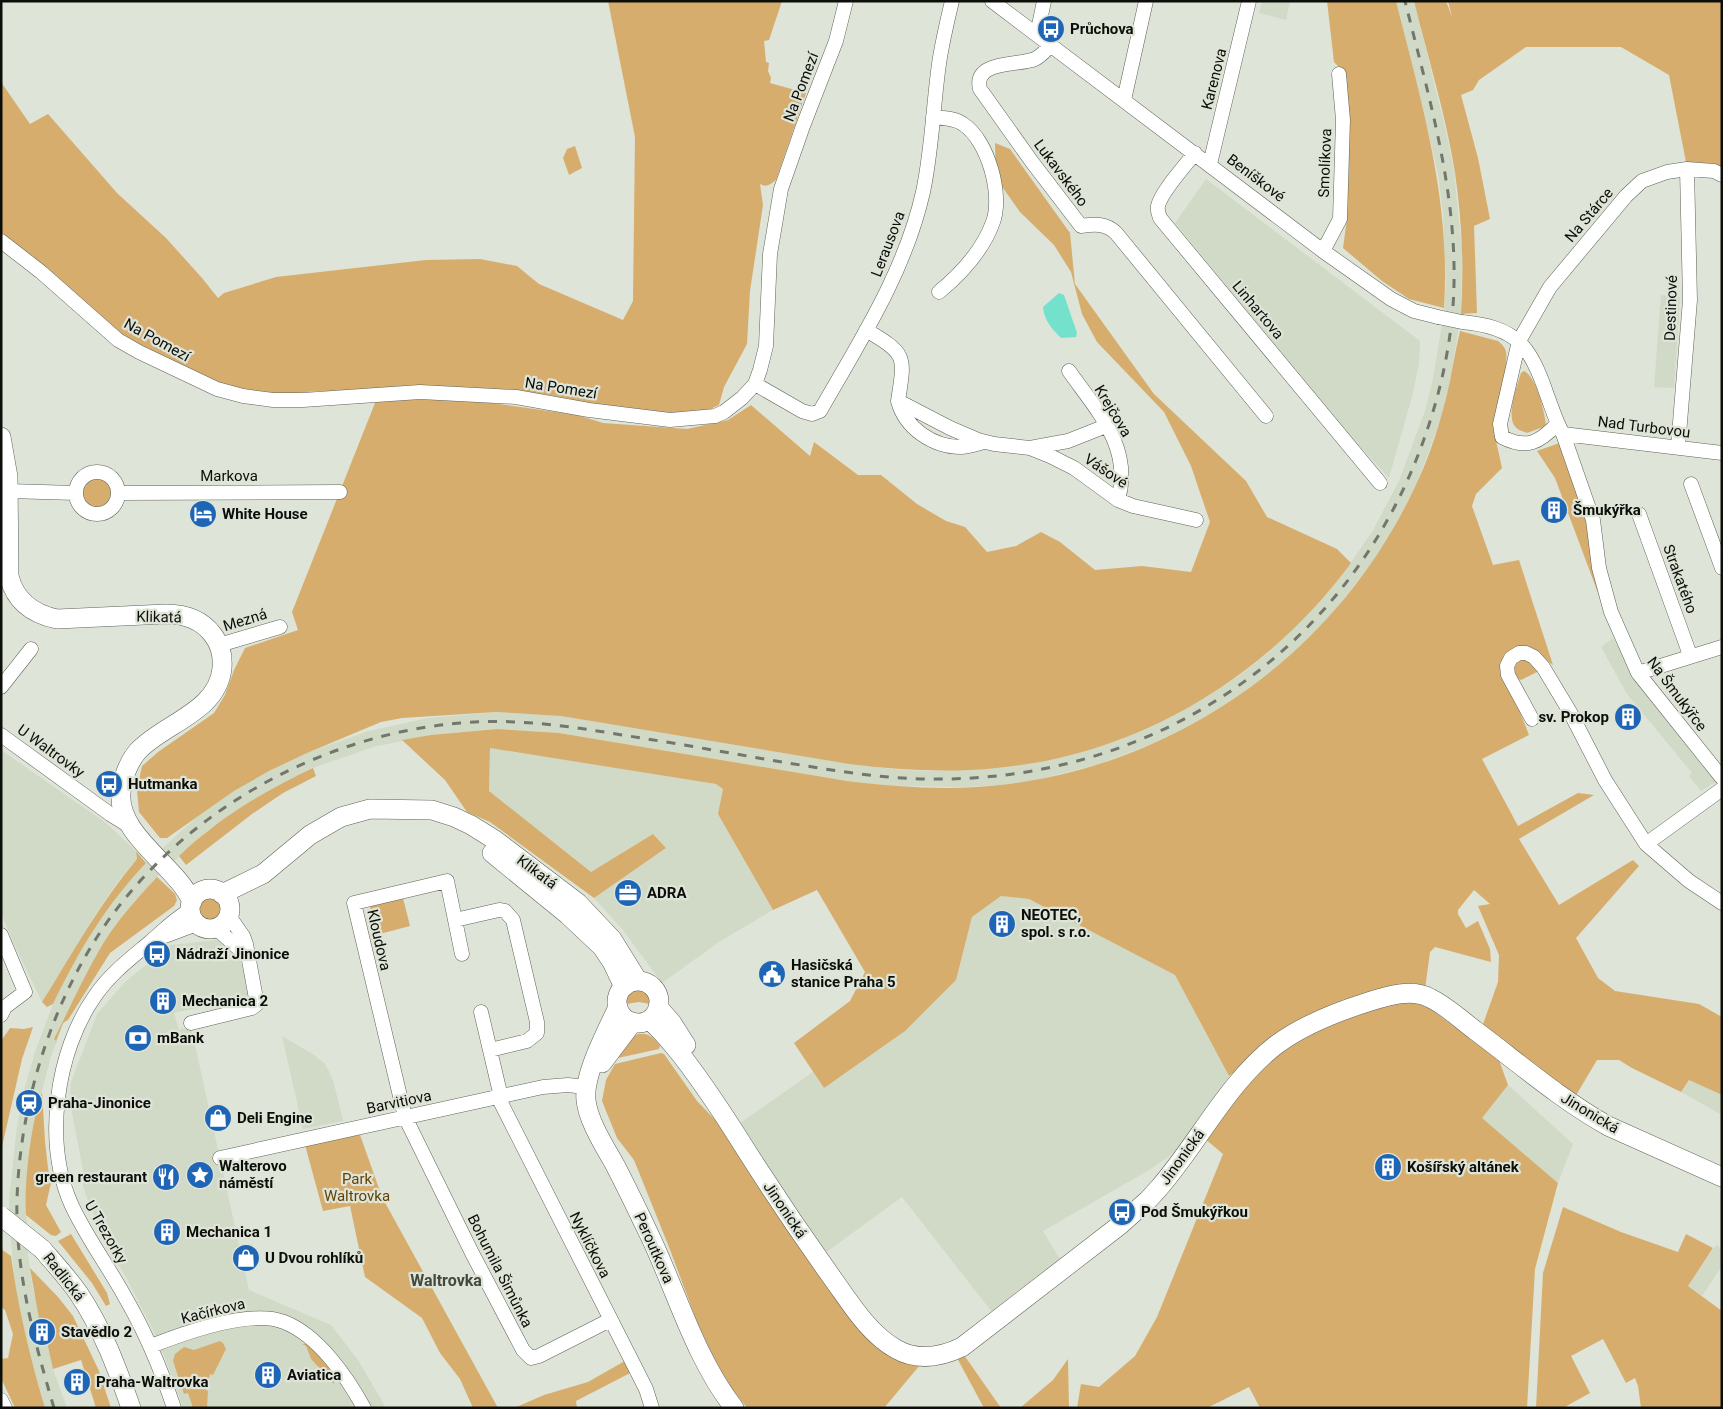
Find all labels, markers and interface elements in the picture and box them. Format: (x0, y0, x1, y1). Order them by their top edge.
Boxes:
bus stop icon: Průchova (1036, 14, 1066, 44)
place label: Průchova (1070, 20, 1134, 38)
street label: Karenova (1198, 46, 1230, 112)
street label: Na Pomezí (780, 49, 823, 124)
street label: Smolíkova (1315, 128, 1335, 198)
street label: Lukavského (1030, 136, 1092, 210)
street label: Beníškové (1223, 150, 1289, 206)
street label: Na Stárce (1561, 184, 1617, 246)
street label: Lerausova (867, 209, 909, 279)
street label: Destinové (1661, 275, 1681, 341)
street label: Linhartova (1228, 277, 1288, 343)
street label: Na Pomezí (121, 314, 194, 366)
street label: Na Pomezí (524, 373, 600, 403)
street label: Krejčova (1090, 382, 1136, 440)
street label: Nad Turbovou (1597, 412, 1691, 442)
street label: Vášové (1081, 450, 1131, 492)
street label: Markova (200, 467, 258, 485)
building icon: Šmukýřka (1539, 495, 1569, 525)
hotel icon: White House (188, 499, 218, 529)
place label: Šmukýřka (1573, 501, 1641, 519)
place label: White House (222, 505, 308, 523)
street label: Strakatého (1659, 542, 1701, 616)
street label: Mezná (221, 605, 269, 635)
street label: Klikatá (136, 608, 182, 626)
street label: Na Šmukýřce (1643, 653, 1711, 735)
building icon: sv. Prokop (1613, 702, 1643, 732)
place label: sv. Prokop (1538, 708, 1609, 726)
street label: U Waltrovky (14, 721, 88, 781)
bus stop icon: Hutmanka (94, 769, 124, 799)
place label: Hutmanka (128, 775, 198, 793)
street label: Klikatá (513, 851, 561, 893)
office icon: ADRA (613, 878, 643, 908)
place label: ADRA (647, 884, 687, 902)
place label: NEOTEC, spol. s r.o. (1021, 906, 1091, 941)
street label: Kloudova (363, 908, 395, 972)
building icon: NEOTEC, spol. s r.o. (987, 909, 1017, 939)
bus stop icon: Nádraží Jinonice (142, 939, 172, 969)
place label: Nádraží Jinonice (176, 945, 289, 963)
place label: Hasičská stanice Praha 5 (791, 956, 896, 991)
public building icon: Hasičská stanice Praha 5 (757, 959, 787, 989)
building icon: Mechanica 2 (148, 986, 178, 1016)
place label: Mechanica 2 (182, 992, 268, 1010)
bank icon: mBank (123, 1023, 153, 1053)
place label: mBank (157, 1029, 205, 1047)
street label: Barvitiova (365, 1086, 433, 1118)
station icon: Praha-Jinonice (14, 1088, 44, 1118)
street label: Jinonická (1558, 1089, 1622, 1137)
place label: Praha-Jinonice (48, 1094, 151, 1112)
shop icon: Deli Engine (203, 1103, 233, 1133)
place label: Deli Engine (237, 1109, 312, 1127)
street label: Jinonická (1156, 1126, 1208, 1188)
building icon: Košířský altánek (1373, 1152, 1403, 1182)
place label: Walterovo náměstí (219, 1157, 287, 1192)
place label: Košířský altánek (1407, 1158, 1520, 1176)
place icon: Walterovo náměstí (185, 1160, 215, 1190)
restaurant icon: green restaurant (151, 1162, 181, 1192)
place label: green restaurant (35, 1168, 147, 1186)
park label: Park Waltrovka (324, 1170, 390, 1205)
street label: Jinonická (760, 1178, 810, 1242)
street label: U Trezorky (81, 1197, 131, 1267)
bus stop icon: Pod Šmukýřkou (1107, 1197, 1137, 1227)
place label: Pod Šmukýřkou (1141, 1203, 1248, 1221)
street label: Nyklíčkova (566, 1209, 614, 1281)
street label: Peroutkova (630, 1210, 678, 1286)
street label: Bohumila Šimůnka (464, 1211, 536, 1331)
building icon: Mechanica 1 (152, 1217, 182, 1247)
place label: Mechanica 1 (186, 1223, 272, 1241)
shop icon: U Dvou rohlíků (231, 1243, 261, 1273)
street label: Radlická (39, 1249, 89, 1305)
place label: U Dvou rohlíků (265, 1249, 363, 1267)
district label: Waltrovka (410, 1271, 482, 1290)
street label: Kačírkova (179, 1294, 247, 1328)
building icon: Stavědlo 2 (27, 1317, 57, 1347)
place label: Stavědlo 2 (61, 1323, 132, 1341)
building icon: Aviatica (253, 1360, 283, 1390)
place label: Aviatica (287, 1366, 341, 1384)
building icon: Praha-Waltrovka (62, 1367, 92, 1397)
place label: Praha-Waltrovka (96, 1373, 209, 1391)

